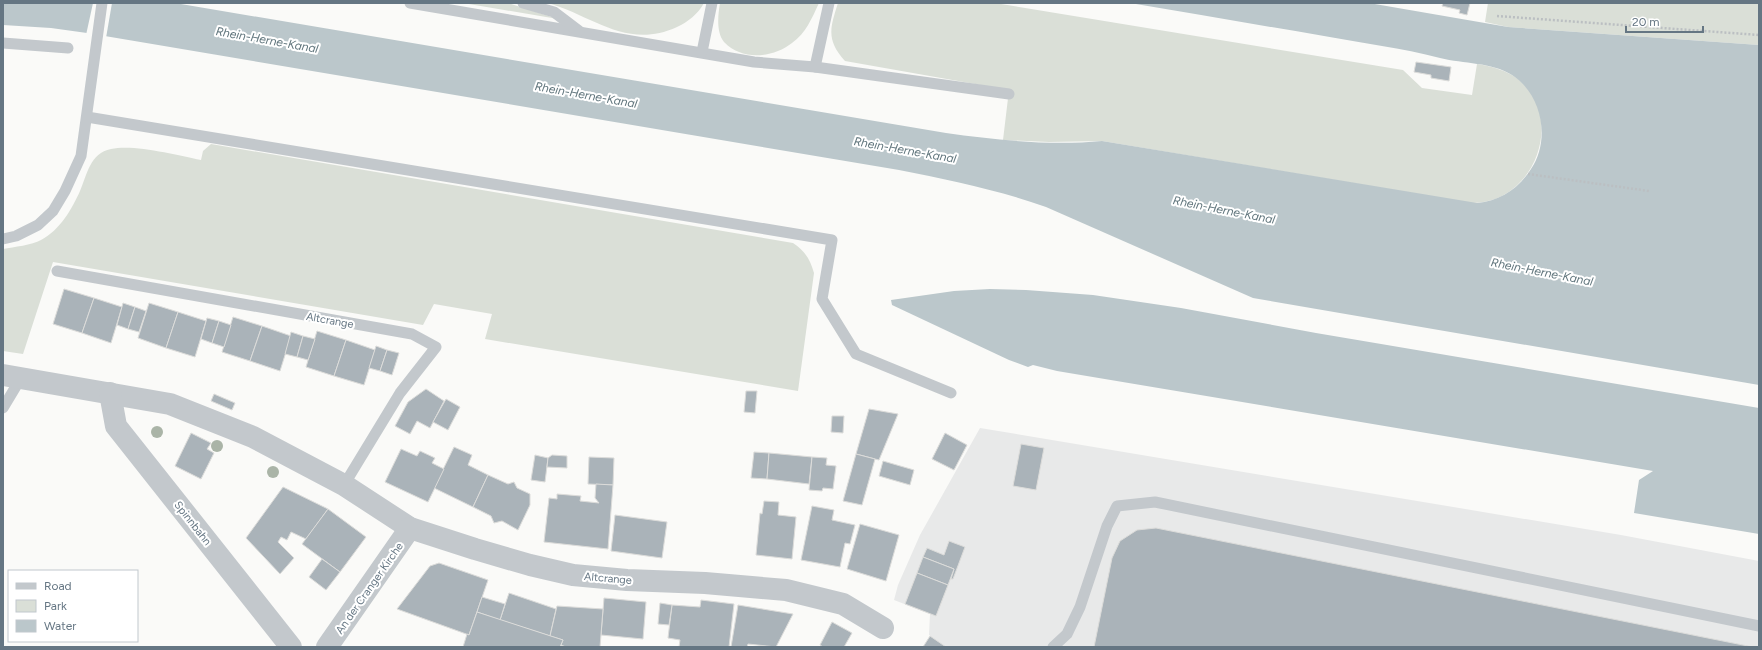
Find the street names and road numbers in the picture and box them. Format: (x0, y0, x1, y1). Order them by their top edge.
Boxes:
street label: Altcrange (305, 310, 355, 331)
street label: Spinnbahn (171, 499, 214, 548)
street label: An der Cranger Kirche (333, 540, 406, 636)
street label: Altcrange (584, 570, 632, 587)

